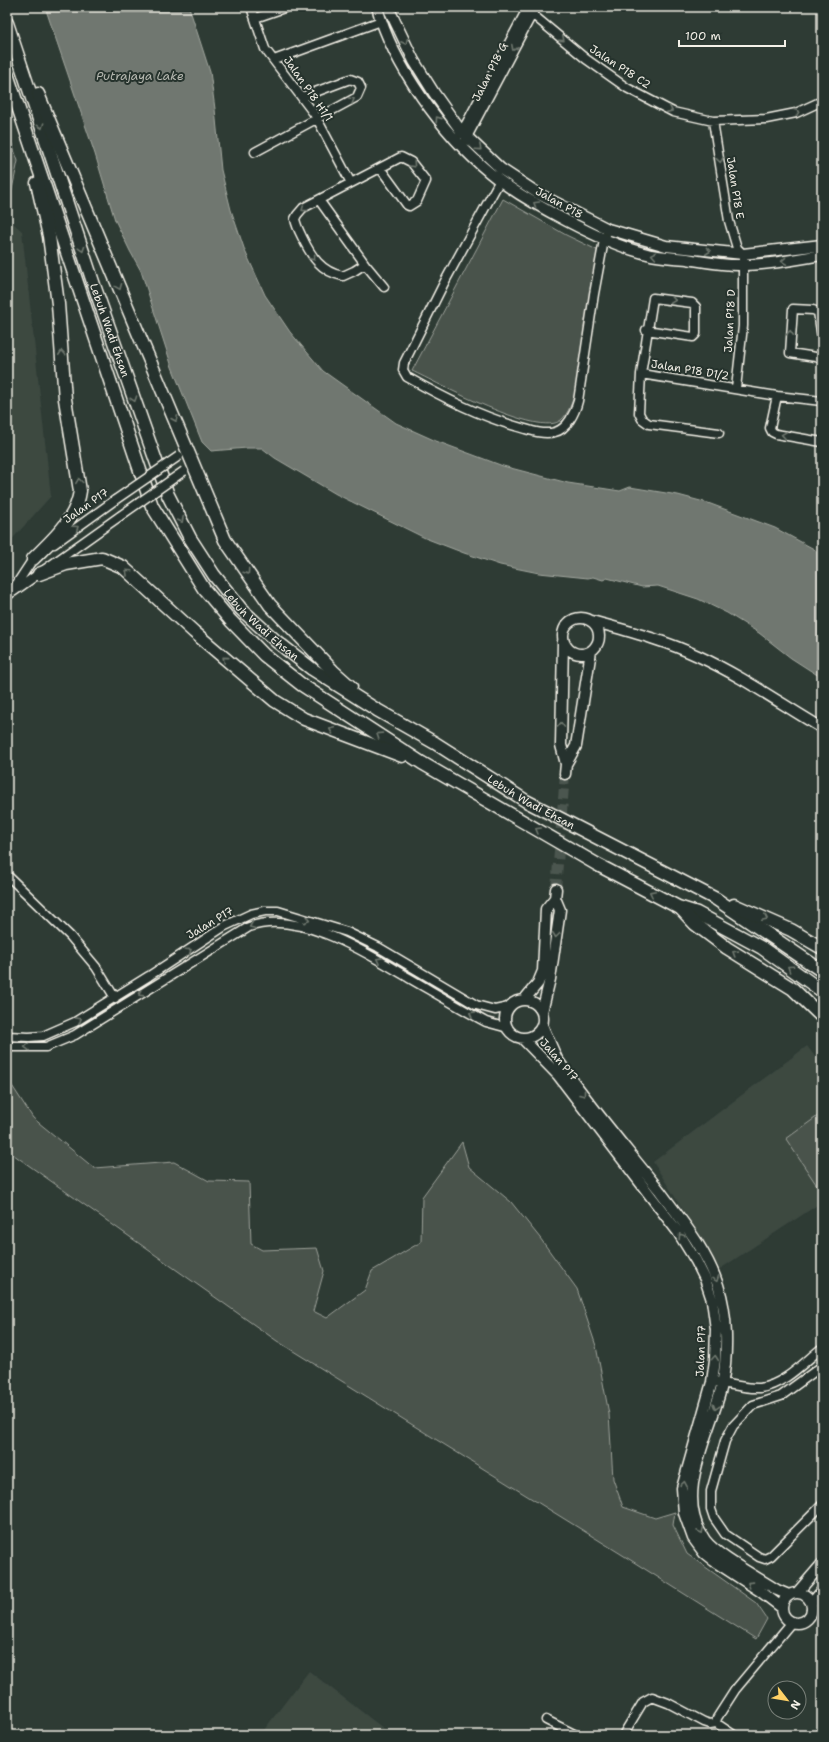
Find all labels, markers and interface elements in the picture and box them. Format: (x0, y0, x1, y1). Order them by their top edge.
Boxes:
scale bar (679, 22, 785, 48)
text: 100 m (685, 28, 721, 44)
one-way arrow (557, 34, 565, 41)
one-way arrow (400, 38, 408, 45)
street label: Jalan P18 G (469, 39, 512, 104)
street label: Jalan P18 C2 (587, 42, 653, 92)
one-way arrow (512, 44, 519, 52)
street label: Jalan P18 H1/1 (280, 53, 336, 125)
water label: Putrajaya Lake (96, 68, 184, 84)
one-way arrow (348, 98, 355, 105)
one-way arrow (666, 105, 673, 113)
one-way arrow (794, 108, 801, 116)
one-way arrow (435, 116, 443, 123)
one-way arrow (36, 122, 45, 129)
one-way arrow (474, 143, 482, 151)
street label: Jalan P18 E (723, 156, 747, 220)
one-way arrow (715, 157, 723, 163)
one-way arrow (408, 160, 415, 167)
street label: Jalan P18 (533, 184, 585, 222)
one-way arrow (532, 202, 540, 209)
one-way arrow (301, 204, 308, 211)
one-way arrow (77, 246, 86, 253)
one-way arrow (705, 246, 711, 255)
one-way arrow (651, 251, 658, 260)
one-way arrow (308, 254, 316, 261)
one-way arrow (780, 256, 787, 265)
street label: Lebuh Wadi Ehsan (86, 281, 133, 379)
one-way arrow (114, 282, 122, 290)
street label: Jalan P18 D (721, 289, 739, 353)
one-way arrow (670, 295, 676, 304)
one-way arrow (785, 330, 794, 336)
one-way arrow (57, 350, 66, 356)
street label: Jalan P18 D1/2 (650, 356, 730, 384)
one-way arrow (129, 395, 137, 402)
one-way arrow (170, 415, 178, 423)
one-way arrow (780, 431, 787, 440)
one-way arrow (75, 478, 84, 484)
street label: Jalan P17 (60, 485, 112, 527)
one-way arrow (176, 516, 183, 523)
one-way arrow (71, 526, 78, 533)
one-way arrow (242, 568, 250, 575)
one-way arrow (126, 570, 133, 577)
street label: Lebuh Wadi Ehsan (220, 586, 302, 664)
one-way arrow (223, 656, 230, 663)
one-way arrow (557, 722, 565, 728)
one-way arrow (329, 727, 336, 735)
one-way arrow (376, 733, 383, 740)
street label: Lebuh Wadi Ehsan (485, 771, 578, 833)
one-way arrow (535, 828, 542, 835)
one-way arrow (649, 890, 656, 898)
street label: Jalan P17 (184, 903, 236, 943)
one-way arrow (761, 913, 769, 921)
one-way arrow (303, 915, 310, 923)
one-way arrow (248, 922, 255, 930)
one-way arrow (552, 932, 561, 939)
one-way arrow (184, 948, 191, 955)
one-way arrow (732, 950, 739, 958)
one-way arrow (376, 957, 383, 965)
one-way arrow (788, 966, 795, 973)
one-way arrow (138, 989, 145, 997)
one-way arrow (469, 1011, 476, 1019)
one-way arrow (75, 1017, 82, 1024)
street label: Jalan P17 (536, 1036, 582, 1085)
one-way arrow (24, 1043, 30, 1051)
one-way arrow (578, 1090, 585, 1097)
one-way arrow (678, 1233, 686, 1240)
one-way arrow (711, 1275, 719, 1282)
street label: Jalan P17 (693, 1325, 709, 1377)
one-way arrow (711, 1355, 720, 1361)
one-way arrow (712, 1403, 721, 1410)
one-way arrow (679, 1481, 687, 1487)
one-way arrow (696, 1527, 703, 1535)
one-way arrow (747, 1581, 754, 1589)
north arrow (767, 1680, 807, 1720)
text: N (786, 1697, 804, 1713)

